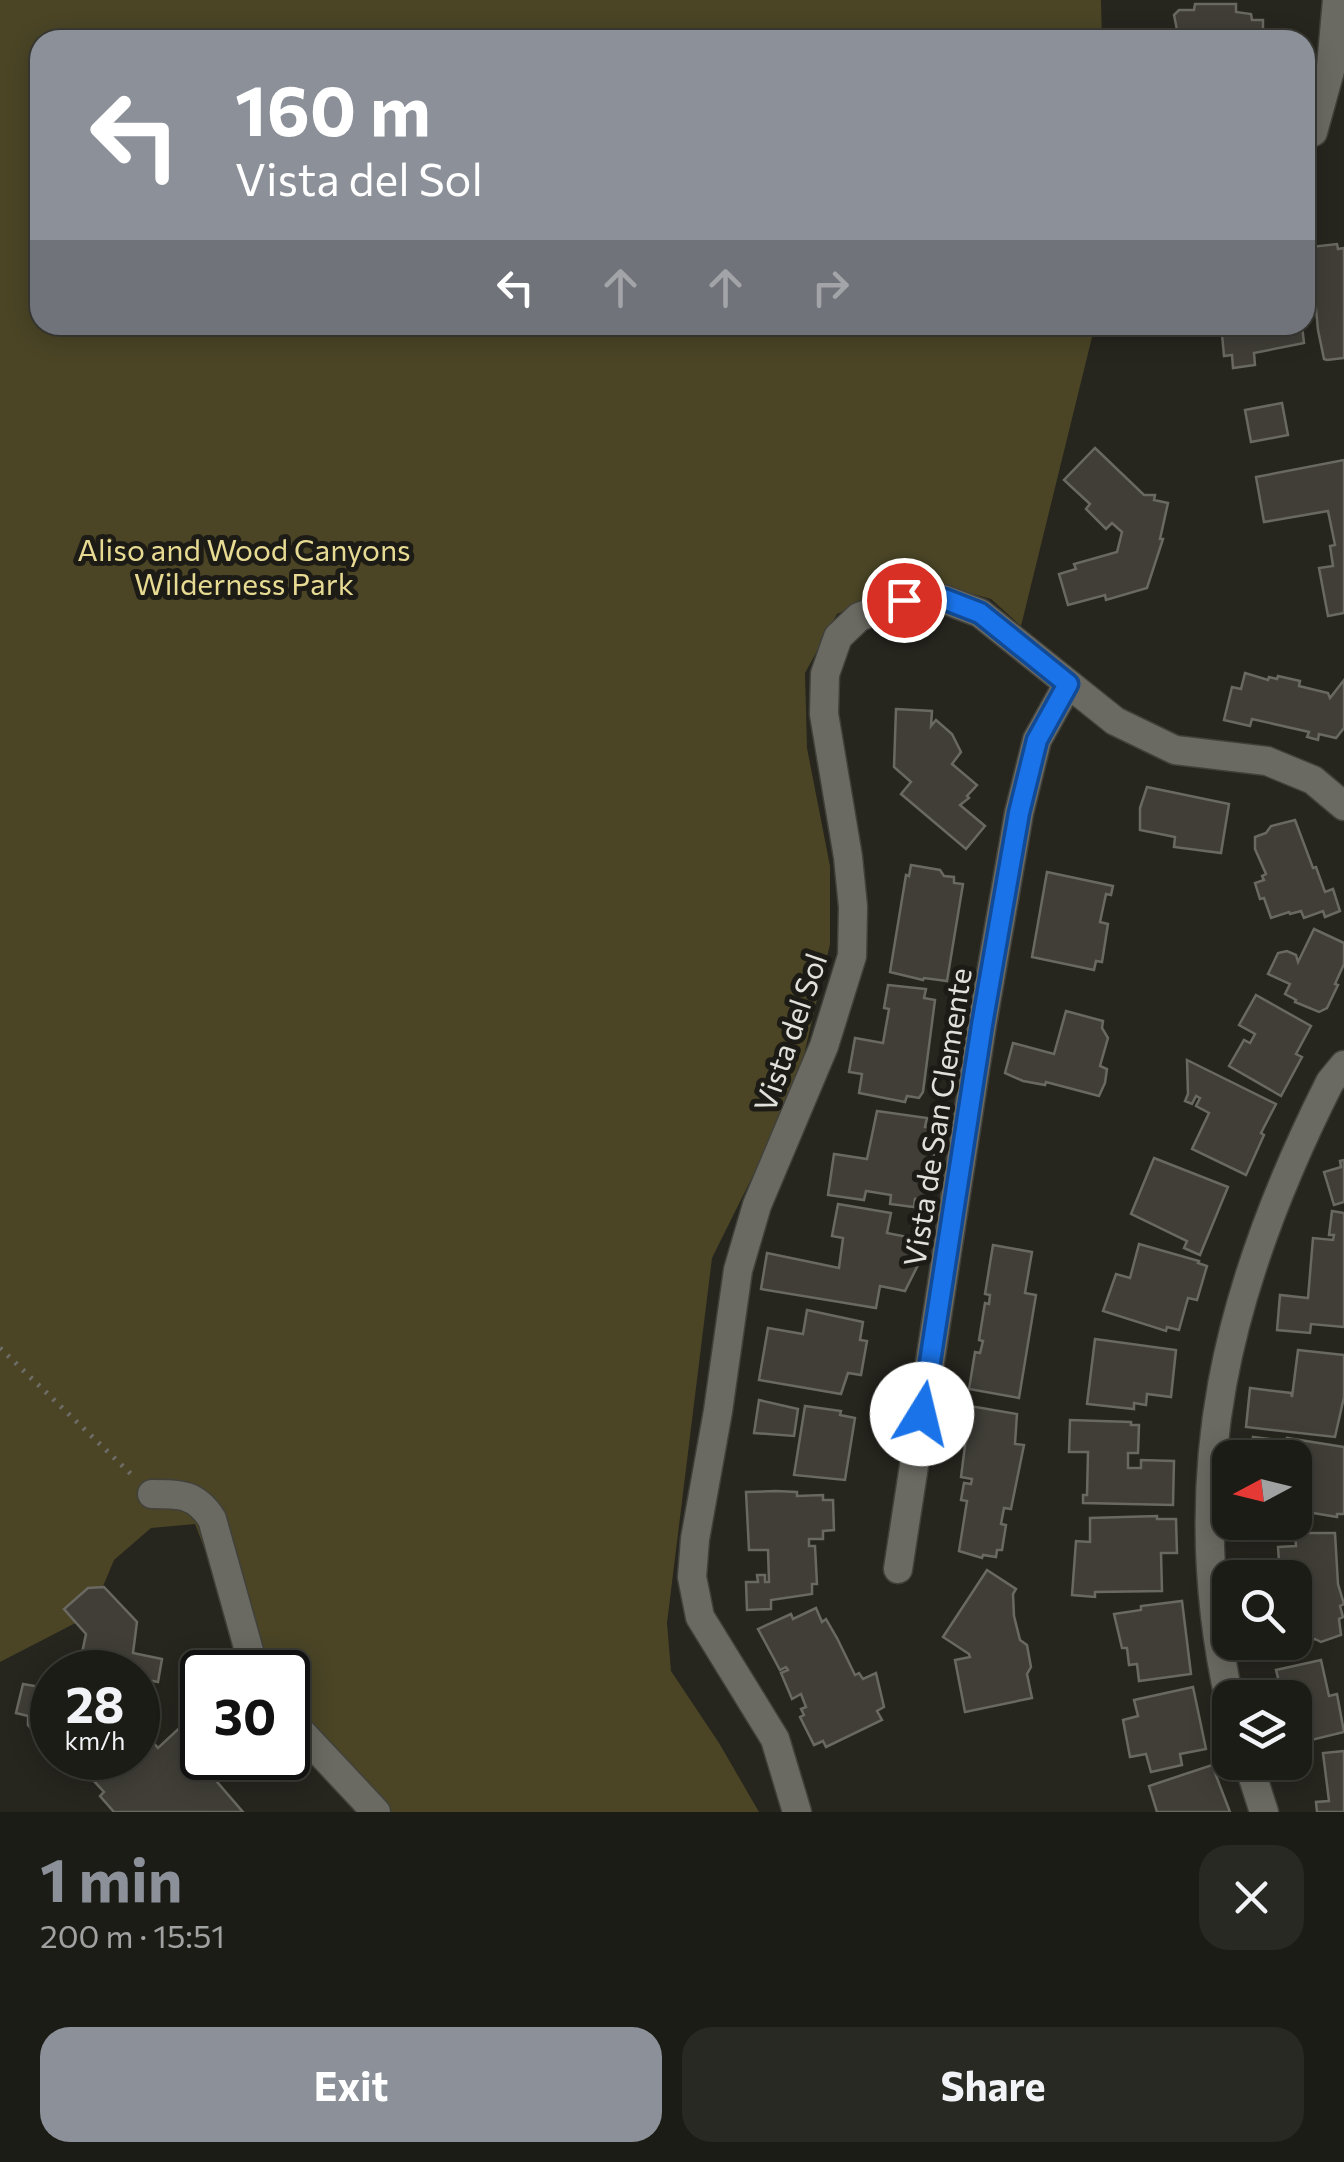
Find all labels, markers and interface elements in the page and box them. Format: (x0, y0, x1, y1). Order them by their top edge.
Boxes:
text: 160 m (235, 65, 431, 150)
icon: left (70, 70, 200, 200)
text: Vista del Sol (235, 150, 483, 205)
icon: left (488, 260, 543, 315)
icon: ahead (593, 260, 648, 315)
icon: ahead (698, 260, 753, 315)
icon: right (803, 260, 858, 315)
park label: Aliso and Wood Canyons Wilderness Park (77, 530, 411, 601)
pin (862, 558, 947, 643)
icon: arrive (877, 573, 932, 628)
street label: Vista del Sol (745, 948, 833, 1116)
street label: Vista de San Clemente (894, 965, 978, 1269)
position arrow (870, 1362, 974, 1466)
north arrow (1212, 1440, 1312, 1540)
map controls (1212, 1440, 1312, 1780)
button: search (1212, 1560, 1312, 1660)
speed limit sign: 30 (180, 1650, 310, 1780)
text: 28 (65, 1672, 125, 1733)
button: layers (1212, 1680, 1312, 1780)
text: km/h (65, 1725, 125, 1755)
text: 1 min (40, 1841, 182, 1914)
button: close (1199, 1845, 1304, 1950)
text: 200 m · 15:51 (40, 1915, 225, 1955)
button: Exit (40, 2027, 662, 2142)
button: Share (682, 2027, 1304, 2142)

